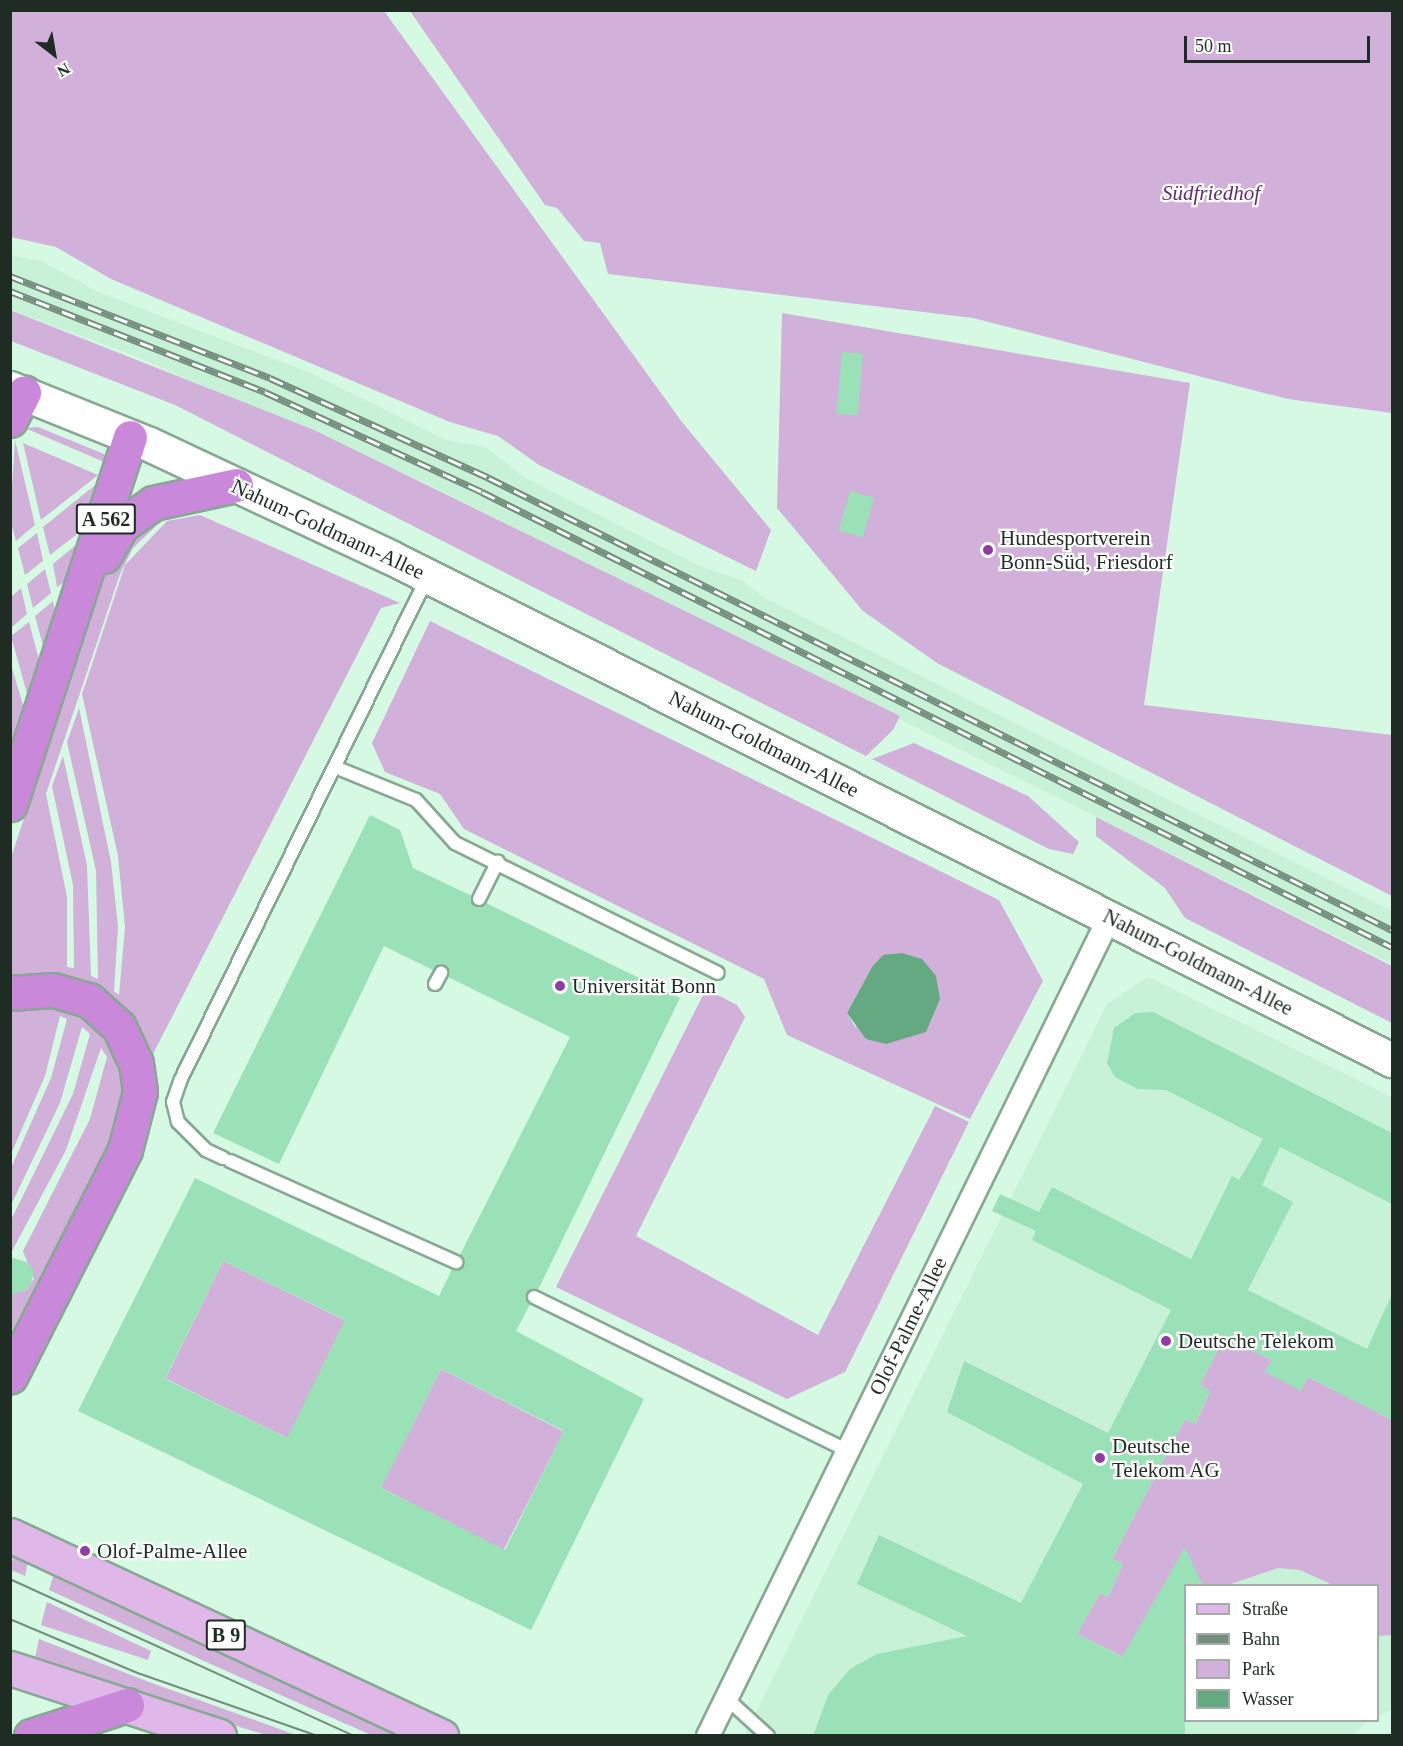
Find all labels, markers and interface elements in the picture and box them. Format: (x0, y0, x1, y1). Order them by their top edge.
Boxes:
north arrow (24, 24, 84, 84)
scale bar (1187, 24, 1373, 62)
text: 50 m (1195, 36, 1232, 56)
text: N (54, 60, 73, 80)
park label: Südfriedhof (1162, 180, 1260, 206)
street label: Nahum-Goldmann-Allee (228, 473, 428, 585)
road number: A 562 (74, 502, 138, 536)
place label: Hundesportverein Bonn-Süd, Friesdorf (1000, 525, 1173, 575)
marker: Hundesportverein Bonn-Süd, Friesdorf (981, 543, 995, 557)
street label: Nahum-Goldmann-Allee (665, 685, 863, 803)
street label: Nahum-Goldmann-Allee (1099, 903, 1297, 1021)
place label: Universität Bonn (572, 973, 716, 999)
marker: Universität Bonn (553, 979, 567, 993)
street label: Olof-Palme-Allee (864, 1253, 952, 1399)
place label: Deutsche Telekom (1178, 1328, 1335, 1354)
marker: Deutsche Telekom (1159, 1334, 1173, 1348)
place label: Deutsche Telekom AG (1112, 1433, 1221, 1483)
marker: Deutsche Telekom AG (1093, 1451, 1107, 1465)
place label: Olof-Palme-Allee (97, 1538, 247, 1564)
marker: Olof-Palme-Allee (78, 1544, 92, 1558)
legend (1184, 1584, 1379, 1722)
text: Straße (1242, 1599, 1288, 1619)
road number: B 9 (205, 1618, 247, 1652)
text: Bahn (1242, 1629, 1280, 1649)
text: Park (1242, 1659, 1275, 1679)
text: Wasser (1242, 1689, 1294, 1709)

